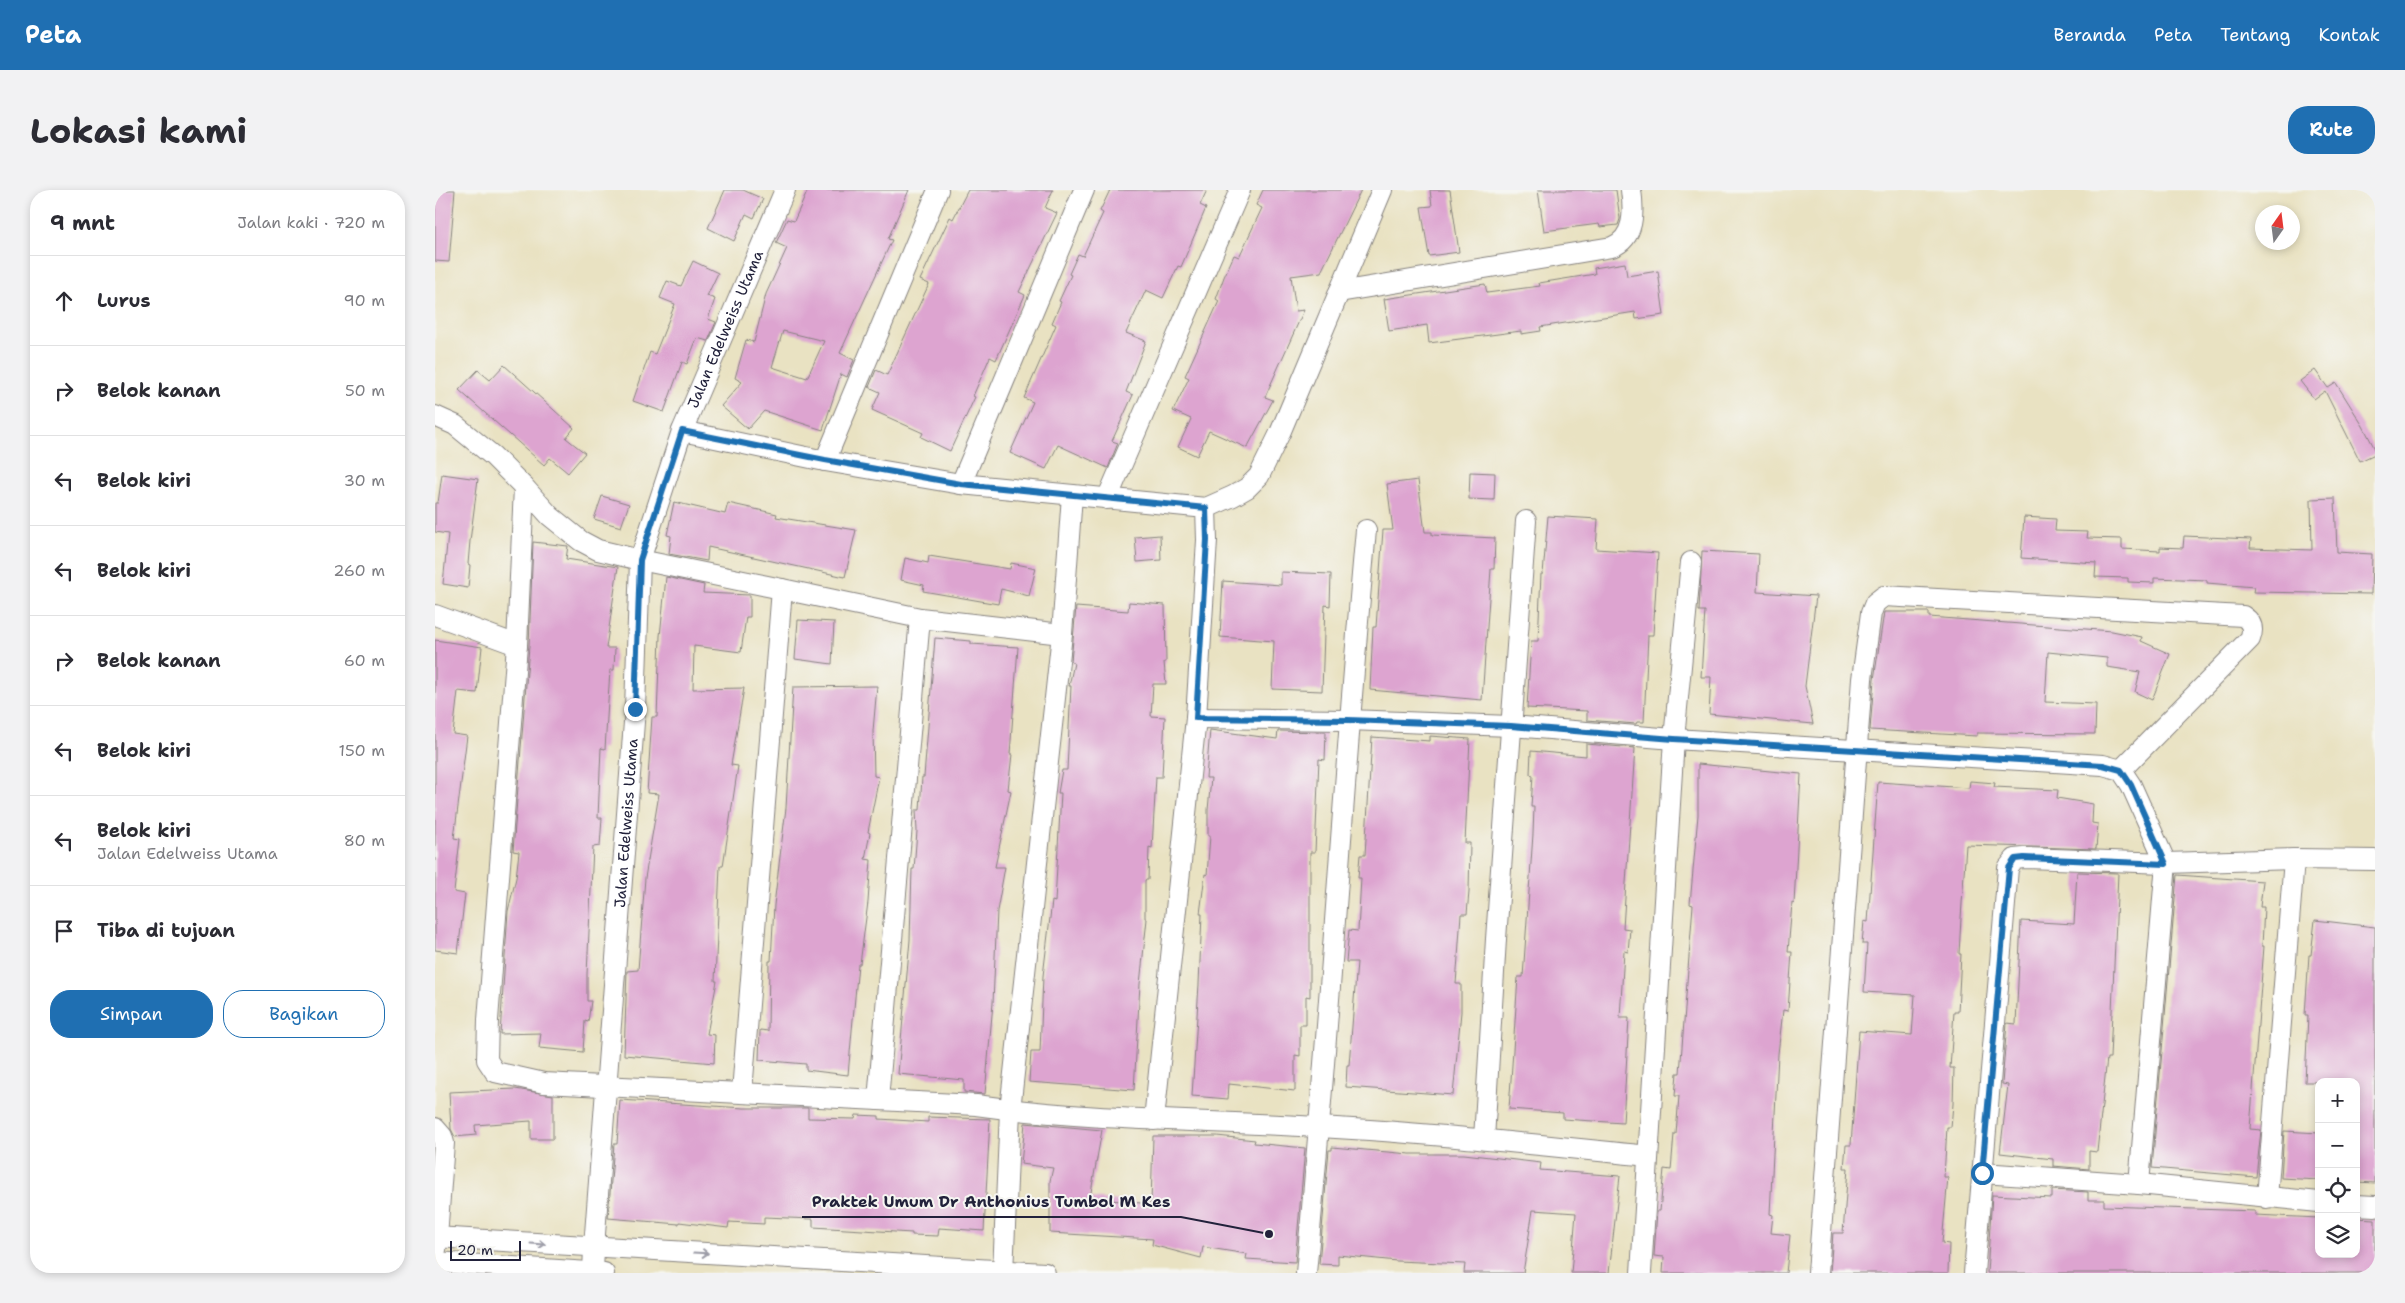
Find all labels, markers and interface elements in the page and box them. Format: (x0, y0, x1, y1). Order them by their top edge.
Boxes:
text: Peta (25, 19, 81, 51)
text: Beranda (2054, 23, 2126, 47)
text: Peta (2154, 23, 2192, 47)
text: Tentang (2220, 23, 2291, 47)
text: Kontak (2319, 23, 2380, 47)
button: Rute (2288, 106, 2375, 154)
text: Lokasi kami (30, 107, 247, 154)
north arrow (2255, 205, 2300, 250)
text: 9 mnt (50, 209, 115, 237)
text: Jalan kaki · 720 m (237, 212, 385, 233)
street label: Jalan Edelweiss Utama (683, 247, 768, 411)
icon: ahead (50, 287, 78, 315)
text: Lurus (97, 288, 151, 313)
text: 90 m (344, 290, 385, 311)
icon: right (50, 377, 78, 405)
text: Belok kanan (97, 378, 221, 403)
text: 50 m (345, 380, 385, 401)
icon: left (50, 467, 78, 495)
text: Belok kiri (97, 468, 191, 493)
text: 30 m (344, 470, 385, 491)
icon: left (50, 557, 78, 585)
text: Belok kiri (97, 558, 191, 583)
text: 260 m (333, 560, 385, 581)
icon: right (50, 647, 78, 675)
text: Belok kanan (97, 648, 221, 673)
text: 60 m (344, 650, 385, 671)
route end (624, 698, 647, 721)
icon: left (50, 737, 78, 765)
street label: Jalan Edelweiss Utama (610, 737, 643, 909)
text: Belok kiri (97, 738, 191, 763)
text: 150 m (338, 740, 385, 761)
text: Belok kiri (97, 818, 191, 843)
icon: left (50, 827, 78, 855)
text: 80 m (344, 830, 385, 851)
text: Jalan Edelweiss Utama (97, 843, 278, 864)
icon: arrive (50, 917, 78, 945)
text: Tiba di tujuan (97, 918, 235, 943)
button: Simpan (50, 990, 213, 1038)
button: Bagikan (223, 990, 385, 1038)
map controls (2315, 1078, 2360, 1258)
button: + (2315, 1078, 2360, 1123)
button: − (2315, 1123, 2360, 1168)
route start (1971, 1162, 1994, 1185)
button: locate (2315, 1168, 2360, 1213)
callout: Praktek Umum Dr Anthonius Tumbol M Kes (802, 1186, 1181, 1217)
text: Praktek Umum Dr Anthonius Tumbol M Kes (812, 1191, 1170, 1212)
button: layers (2315, 1213, 2360, 1258)
scale bar (450, 1238, 521, 1261)
one-way arrow (530, 1239, 546, 1248)
text: 20 m (457, 1241, 493, 1259)
one-way arrow (692, 1249, 708, 1258)

